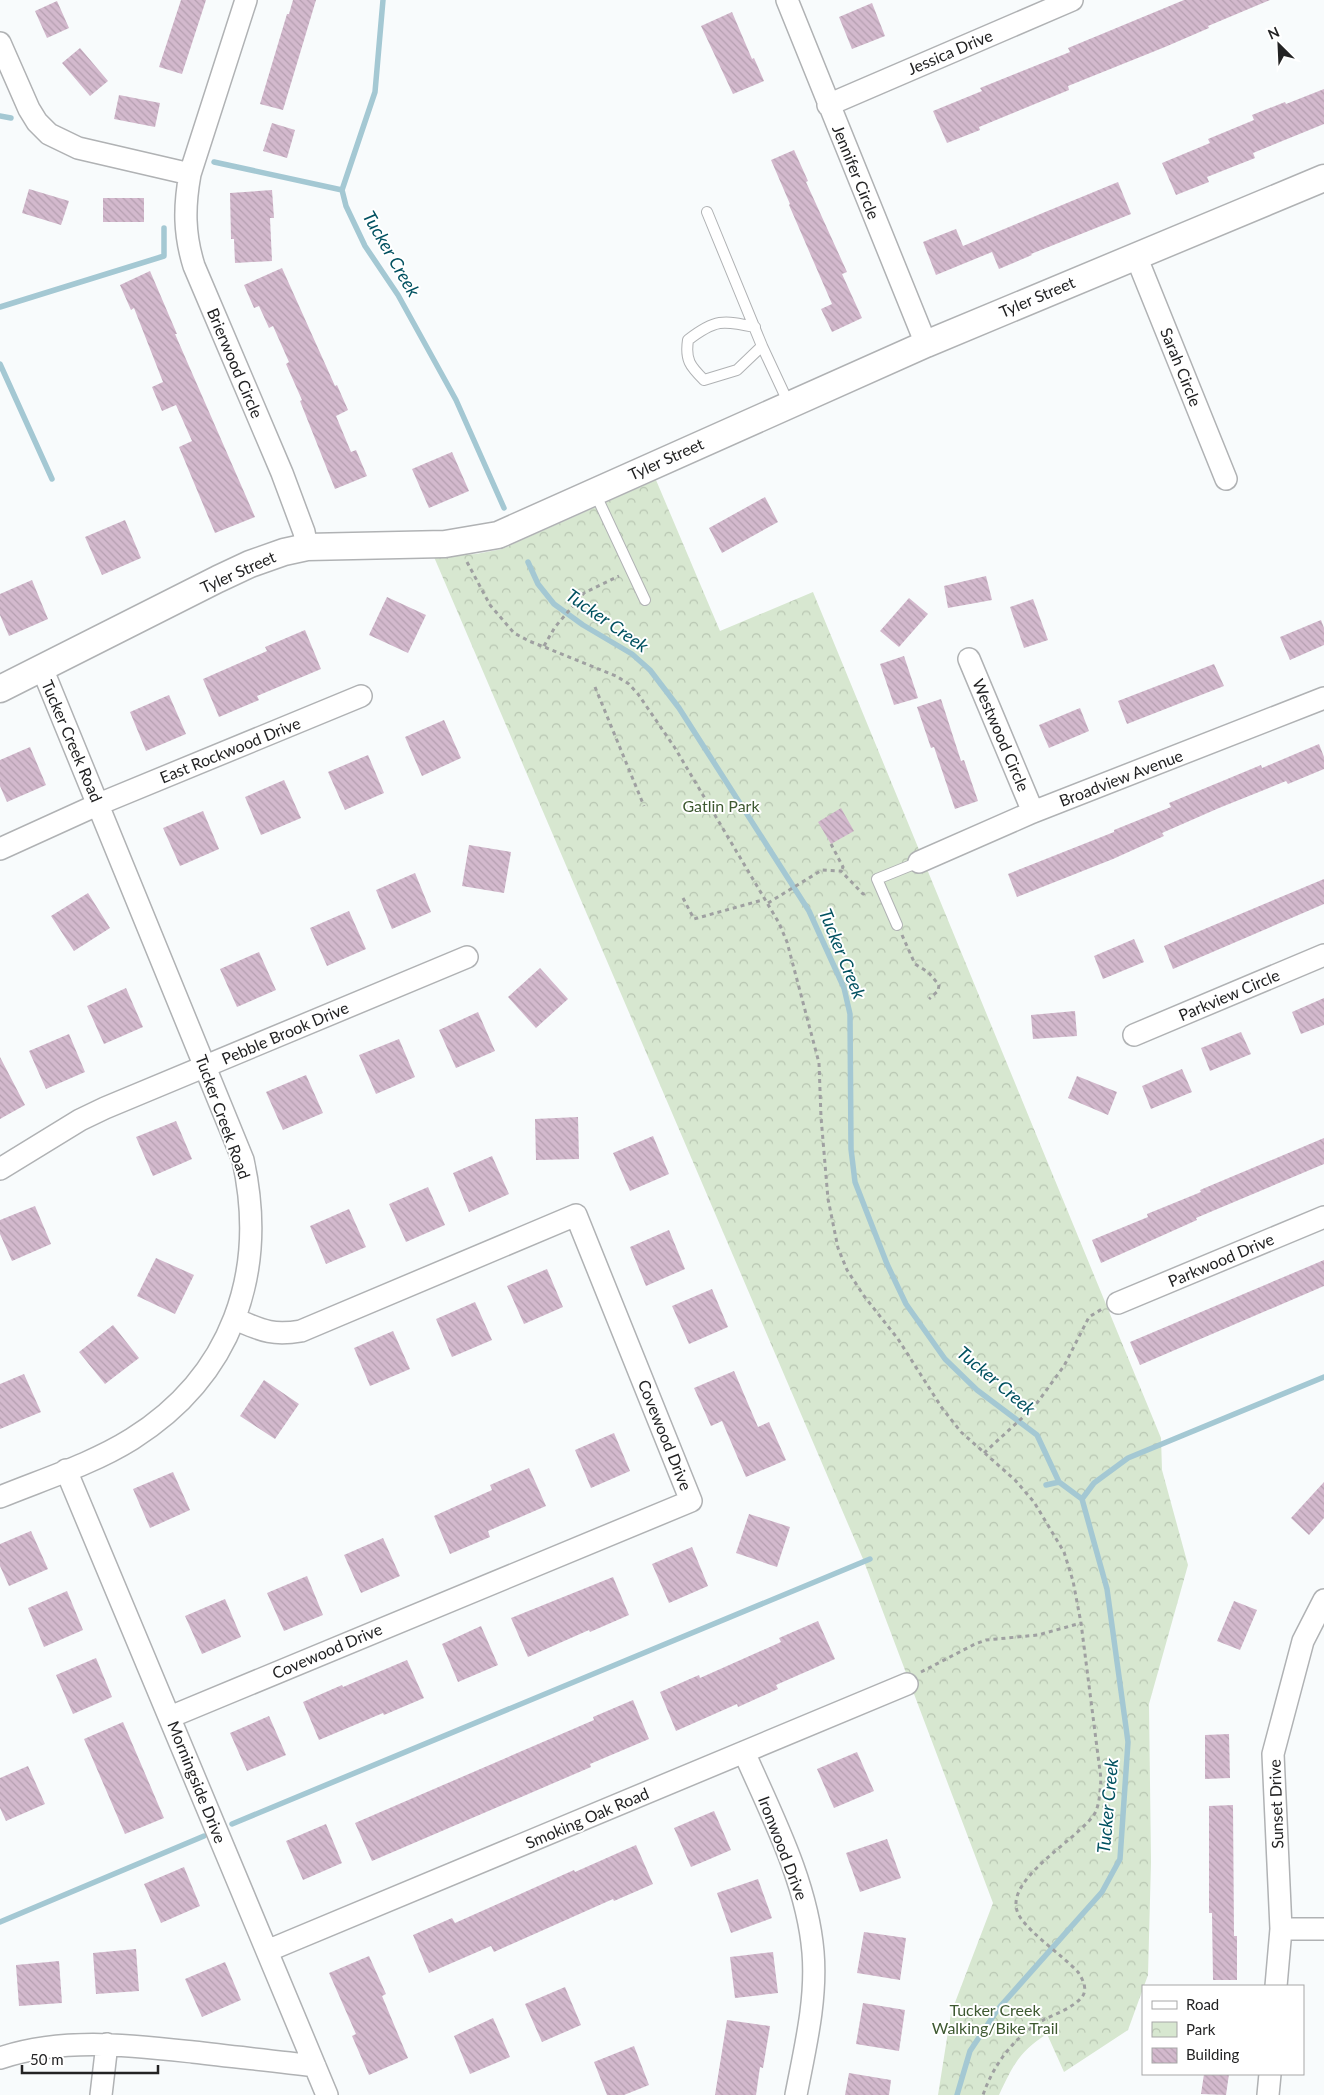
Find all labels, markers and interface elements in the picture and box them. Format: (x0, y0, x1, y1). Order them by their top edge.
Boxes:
north arrow (1254, 20, 1304, 70)
text: N (1265, 23, 1282, 43)
street label: Jessica Drive (904, 25, 995, 78)
street label: Jennifer Circle (829, 122, 884, 222)
water label: Tucker Creek (358, 207, 425, 301)
street label: Tyler Street (996, 272, 1078, 321)
street label: Brierwood Circle (204, 305, 267, 421)
street label: Sarah Circle (1157, 325, 1206, 409)
street label: Tyler Street (625, 433, 707, 484)
street label: Tyler Street (197, 546, 279, 597)
water label: Tucker Creek (562, 584, 653, 657)
street label: Westwood Circle (969, 676, 1034, 794)
street label: Tucker Creek Road (38, 677, 107, 805)
street label: East Rockwood Drive (157, 713, 303, 786)
street label: Broadview Avenue (1056, 745, 1185, 810)
park label: Gatlin Park (682, 796, 760, 815)
water label: Tucker Creek (815, 905, 871, 1002)
street label: Parkview Circle (1175, 965, 1282, 1024)
street label: Pebble Brook Drive (218, 997, 351, 1068)
street label: Tucker Creek Road (192, 1052, 255, 1182)
street label: Parkwood Drive (1165, 1229, 1277, 1290)
water label: Tucker Creek (953, 1341, 1041, 1420)
street label: Covewood Drive (635, 1377, 696, 1493)
street label: Covewood Drive (269, 1619, 385, 1682)
street label: Morningside Drive (164, 1718, 231, 1846)
water label: Tucker Creek (1092, 1757, 1122, 1854)
street label: Sunset Drive (1264, 1759, 1287, 1849)
street label: Smoking Oak Road (522, 1783, 651, 1852)
street label: Ironwood Drive (755, 1793, 812, 1902)
legend (1142, 1985, 1304, 2075)
text: Road (1186, 1995, 1219, 2013)
park label: Tucker Creek Walking/Bike Trail (932, 2000, 1058, 2037)
text: Park (1186, 2020, 1216, 2038)
scale bar (22, 2042, 159, 2074)
text: Building (1186, 2045, 1239, 2063)
text: 50 m (30, 2050, 64, 2068)

